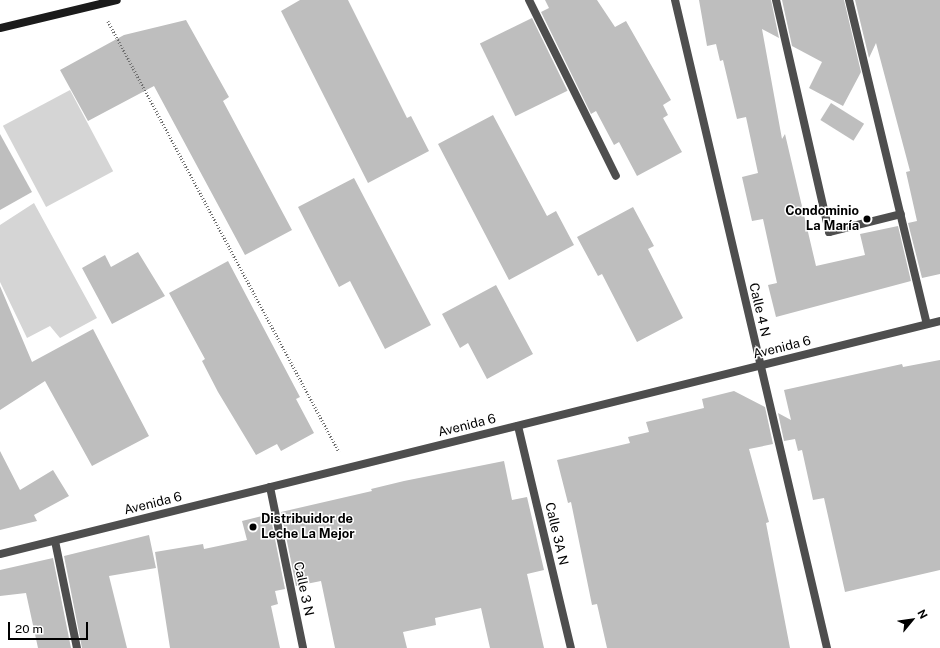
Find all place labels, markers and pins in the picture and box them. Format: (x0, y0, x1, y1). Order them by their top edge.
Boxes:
place label: Condominio La María (785, 204, 859, 235)
marker: Condominio La María (862, 214, 872, 224)
place label: Distribuidor de Leche La Mejor (261, 512, 355, 543)
marker: Distribuidor de Leche La Mejor (248, 522, 258, 532)

